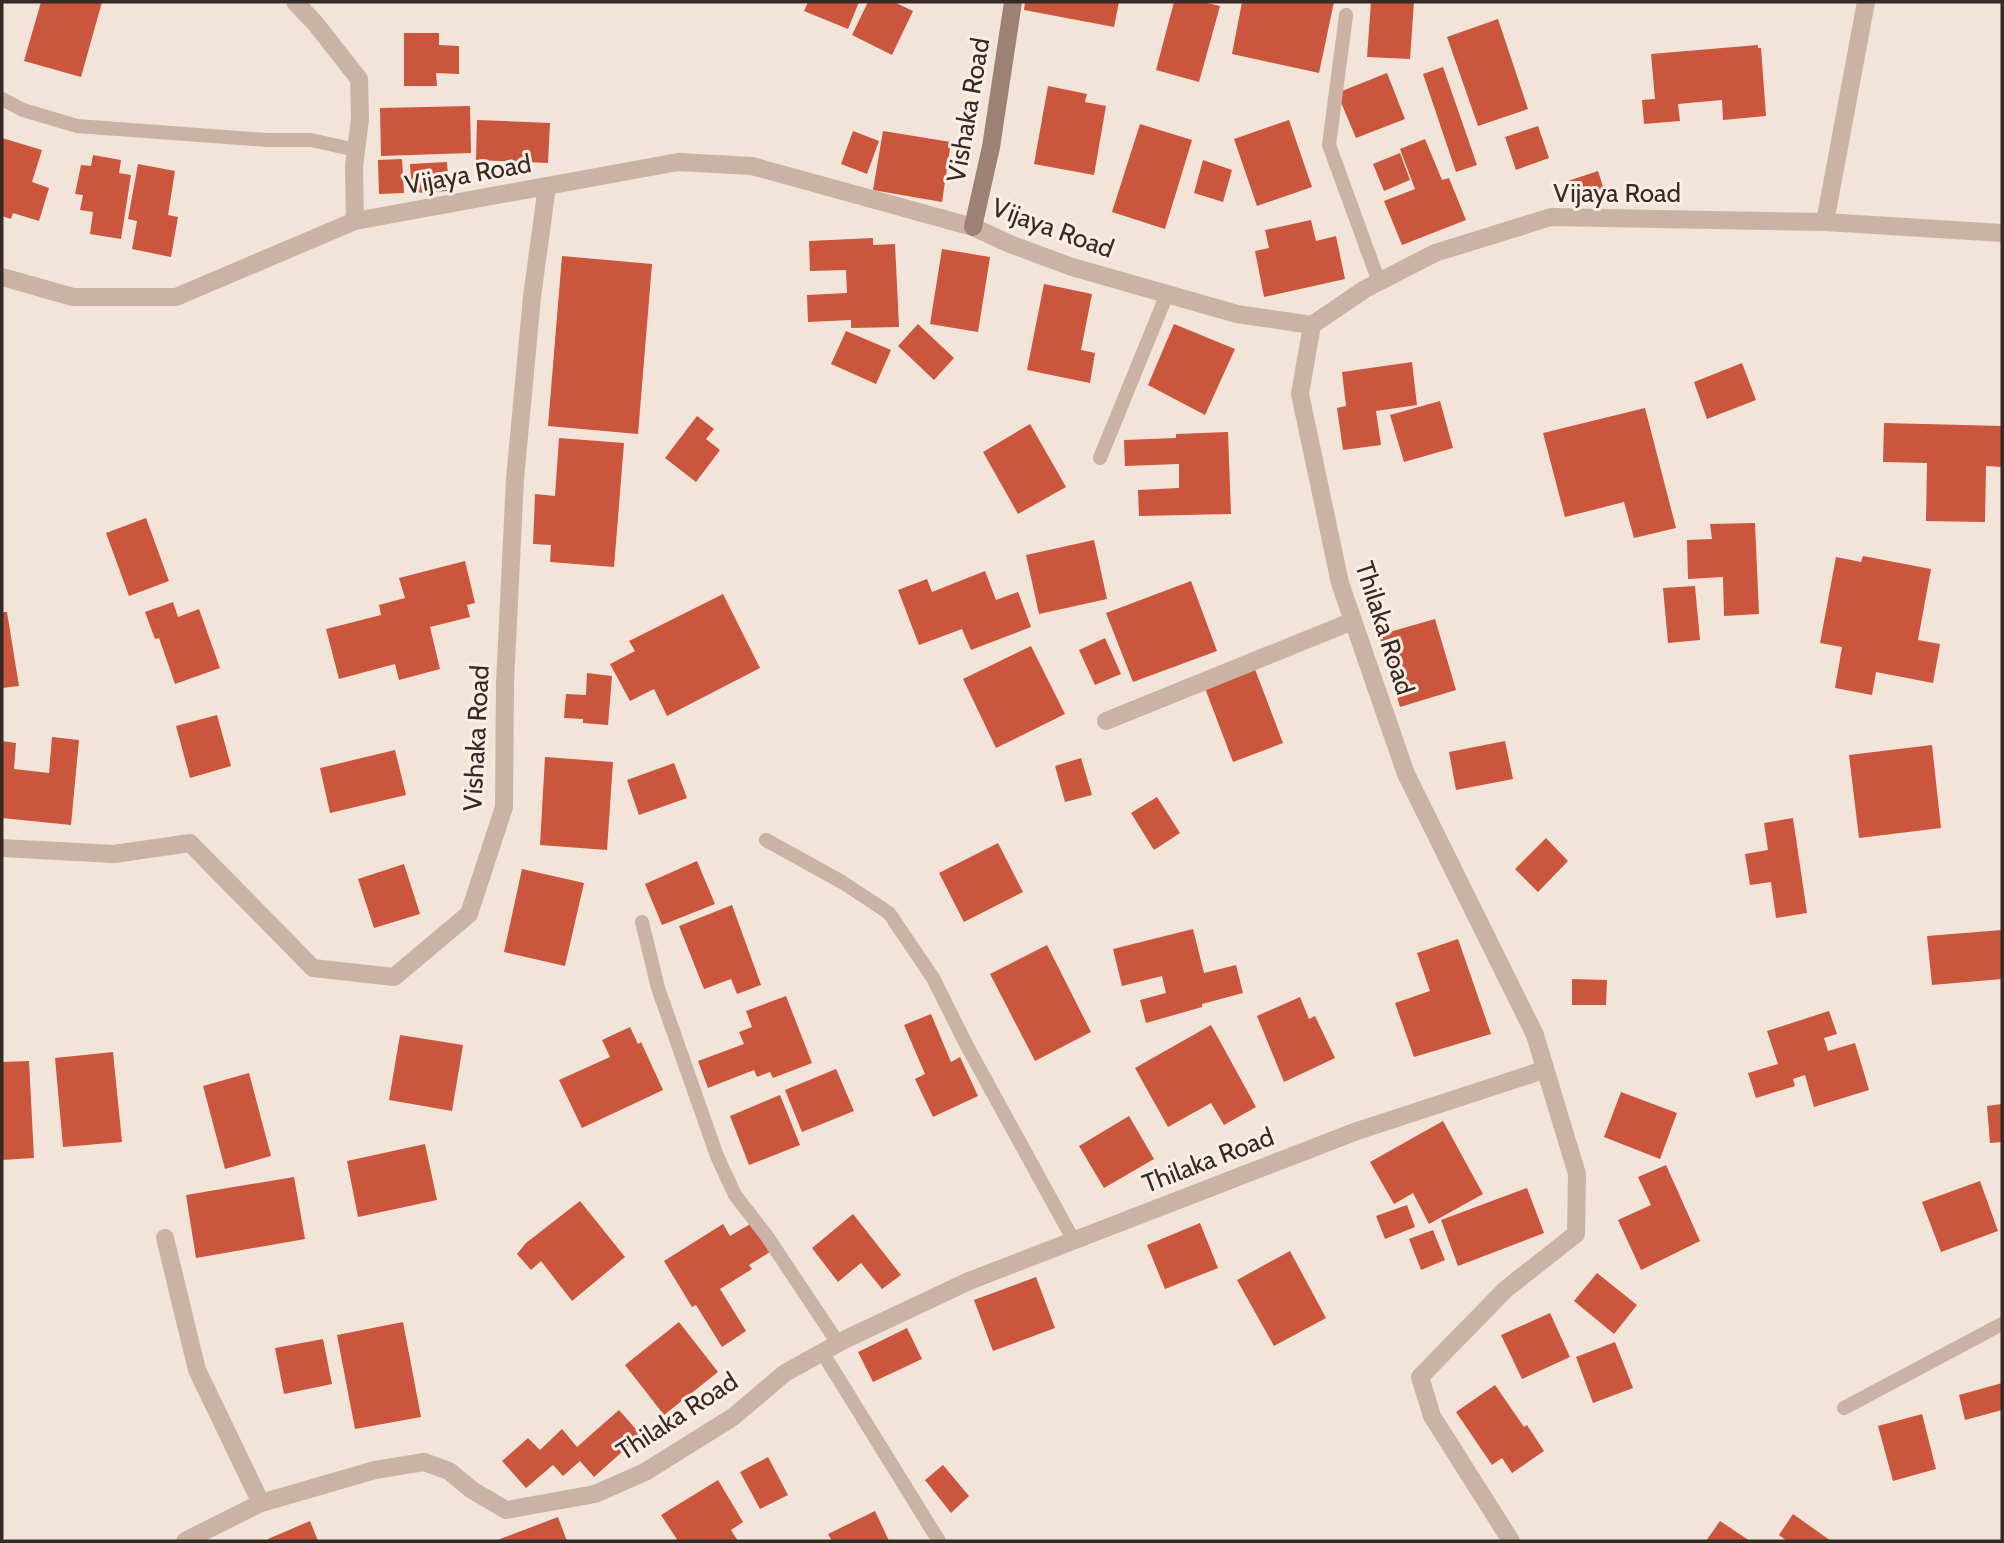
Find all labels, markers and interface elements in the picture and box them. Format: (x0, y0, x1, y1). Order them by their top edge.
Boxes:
street label: Vishaka Road (940, 35, 996, 185)
street label: Vijaya Road (402, 147, 534, 201)
street label: Vijaya Road (1553, 177, 1681, 209)
street label: Vijaya Road (988, 191, 1118, 265)
street label: Thilaka Road (1348, 557, 1422, 699)
street label: Vishaka Road (456, 664, 496, 812)
street label: Thilaka Road (1138, 1120, 1278, 1200)
street label: Thilaka Road (610, 1365, 744, 1467)

